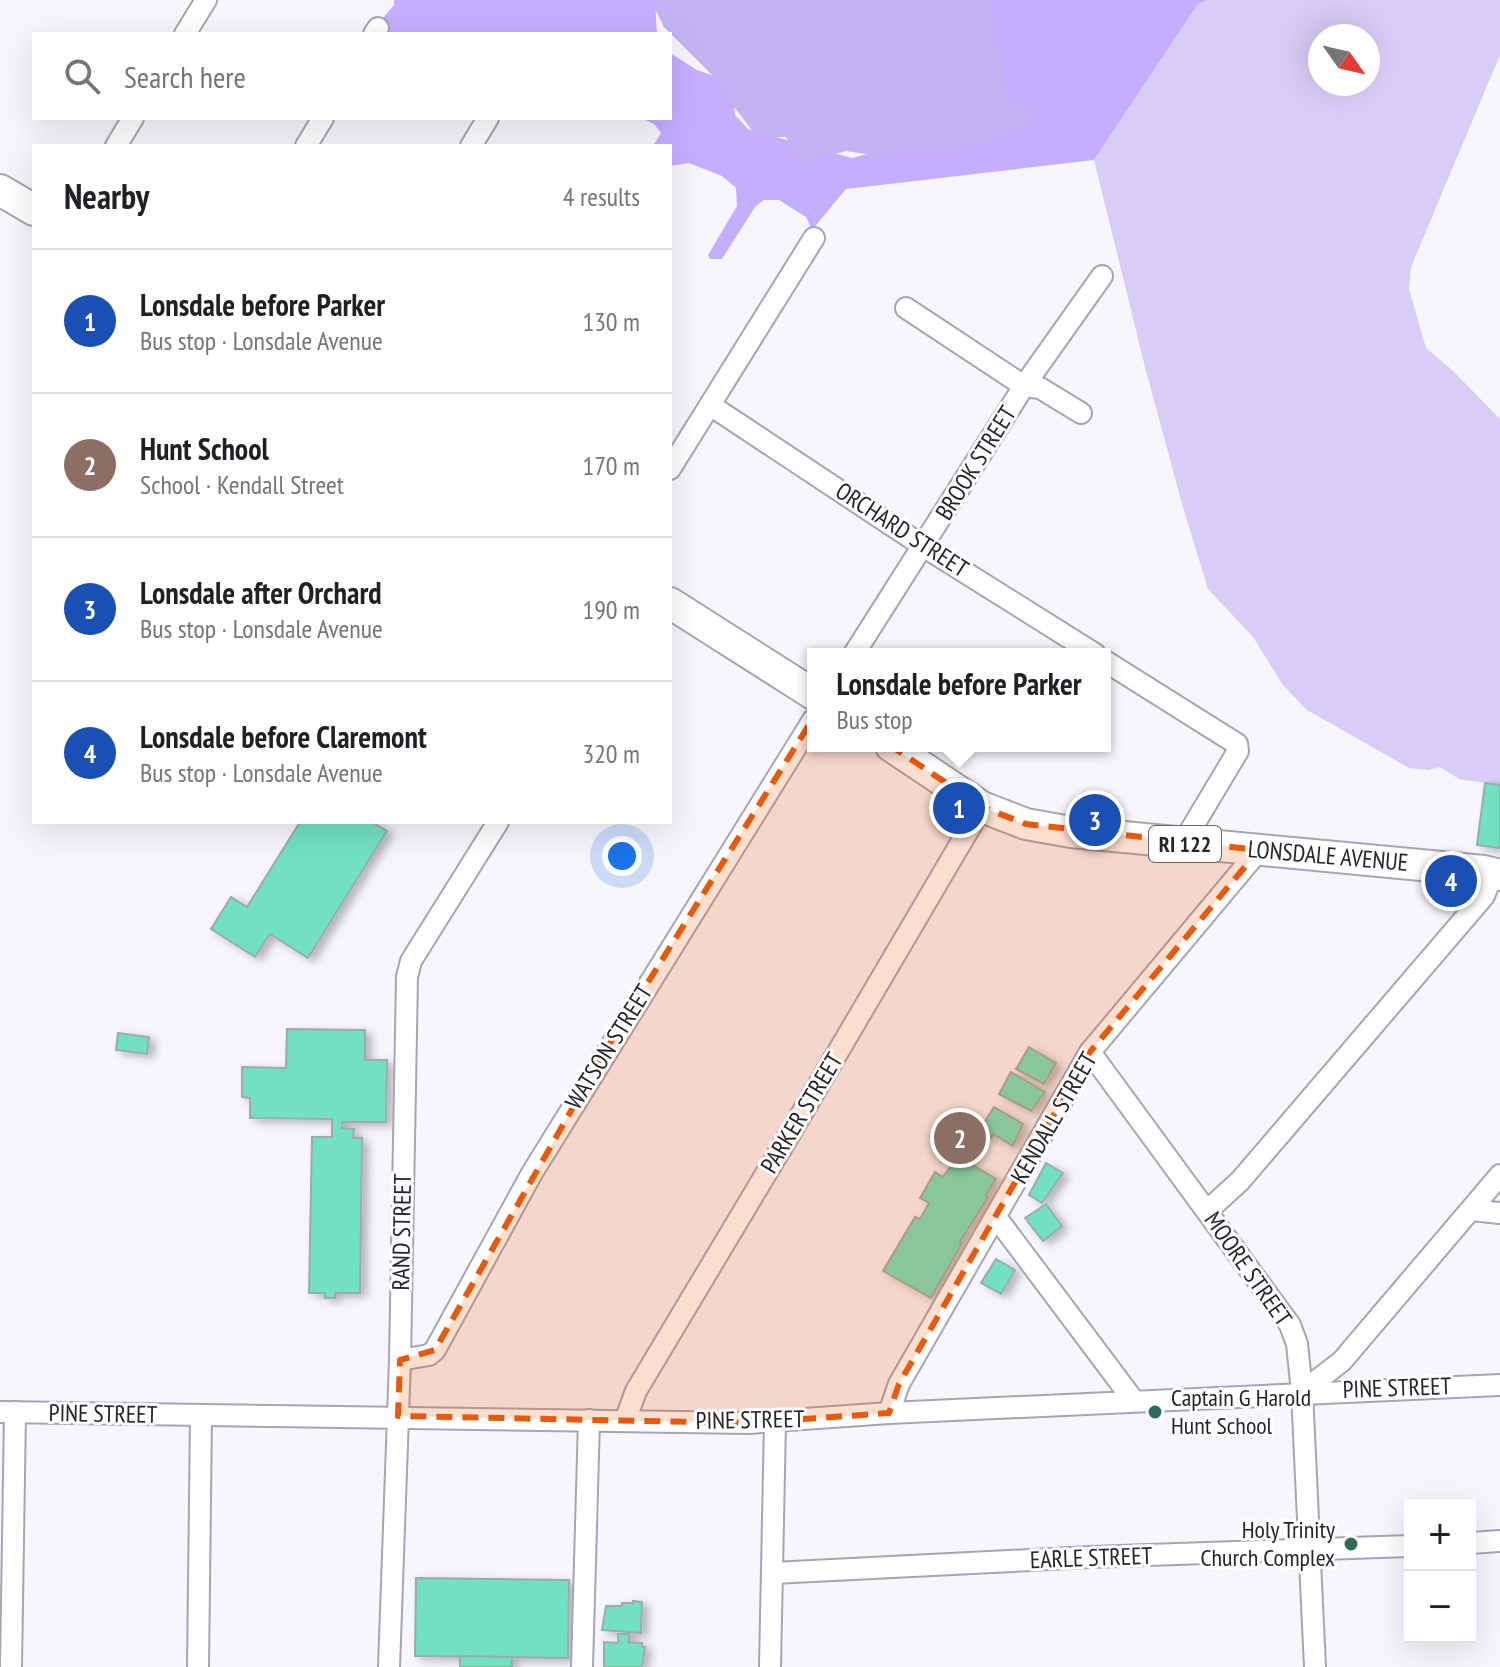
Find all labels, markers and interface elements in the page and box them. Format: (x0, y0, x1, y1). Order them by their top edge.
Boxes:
north arrow (1308, 24, 1380, 96)
search box (32, 32, 672, 120)
icon: search (60, 54, 104, 98)
text: Search here (124, 57, 246, 96)
text: Nearby (64, 174, 149, 218)
text: 4 results (563, 180, 640, 213)
text: Lonsdale before Parker (140, 285, 385, 324)
text: 1 (84, 305, 96, 338)
text: 130 m (582, 305, 640, 338)
text: Bus stop · Lonsdale Avenue (140, 324, 383, 357)
street label: BROOK STREET (928, 400, 1023, 526)
text: Hunt School (140, 429, 269, 468)
text: 2 (84, 449, 96, 482)
text: 170 m (582, 449, 640, 482)
text: School · Kendall Street (140, 468, 344, 501)
street label: ORCHARD STREET (830, 475, 975, 584)
text: Lonsdale after Orchard (140, 573, 382, 612)
text: 3 (84, 593, 96, 626)
text: 190 m (582, 593, 640, 626)
text: Bus stop · Lonsdale Avenue (140, 612, 383, 645)
popup (807, 648, 1111, 752)
text: Lonsdale before Parker (836, 664, 1082, 703)
text: Bus stop (836, 703, 913, 736)
text: Lonsdale before Claremont (140, 717, 427, 756)
text: 4 (84, 737, 96, 770)
text: 320 m (582, 737, 640, 770)
text: Bus stop · Lonsdale Avenue (140, 756, 383, 789)
pin: 1 (933, 778, 985, 838)
pin: 3 (1069, 790, 1121, 850)
road number: RI 122 (1149, 826, 1221, 862)
street label: LONSDALE AVENUE (1247, 833, 1409, 878)
your location (602, 836, 642, 876)
pin: 4 (1425, 851, 1477, 911)
street label: WATSON STREET (558, 978, 659, 1115)
street label: KENDALL STREET (1004, 1046, 1104, 1189)
street label: PARKER STREET (754, 1047, 850, 1179)
pin: 2 (934, 1108, 986, 1168)
street label: RAND STREET (385, 1173, 418, 1291)
street label: MOORE STREET (1198, 1206, 1299, 1332)
street label: PINE STREET (1342, 1370, 1452, 1405)
place label: Captain G Harold Hunt School (1171, 1382, 1311, 1441)
street label: PINE STREET (48, 1397, 158, 1430)
street label: PINE STREET (695, 1403, 805, 1436)
marker: Captain G Harold Hunt School (1146, 1403, 1164, 1421)
map controls (1404, 1499, 1476, 1643)
button: + (1404, 1499, 1476, 1571)
place label: Holy Trinity Church Complex (1201, 1514, 1335, 1573)
marker: Holy Trinity Church Complex (1342, 1535, 1360, 1553)
street label: EARLE STREET (1029, 1540, 1153, 1575)
button: − (1404, 1571, 1476, 1643)

